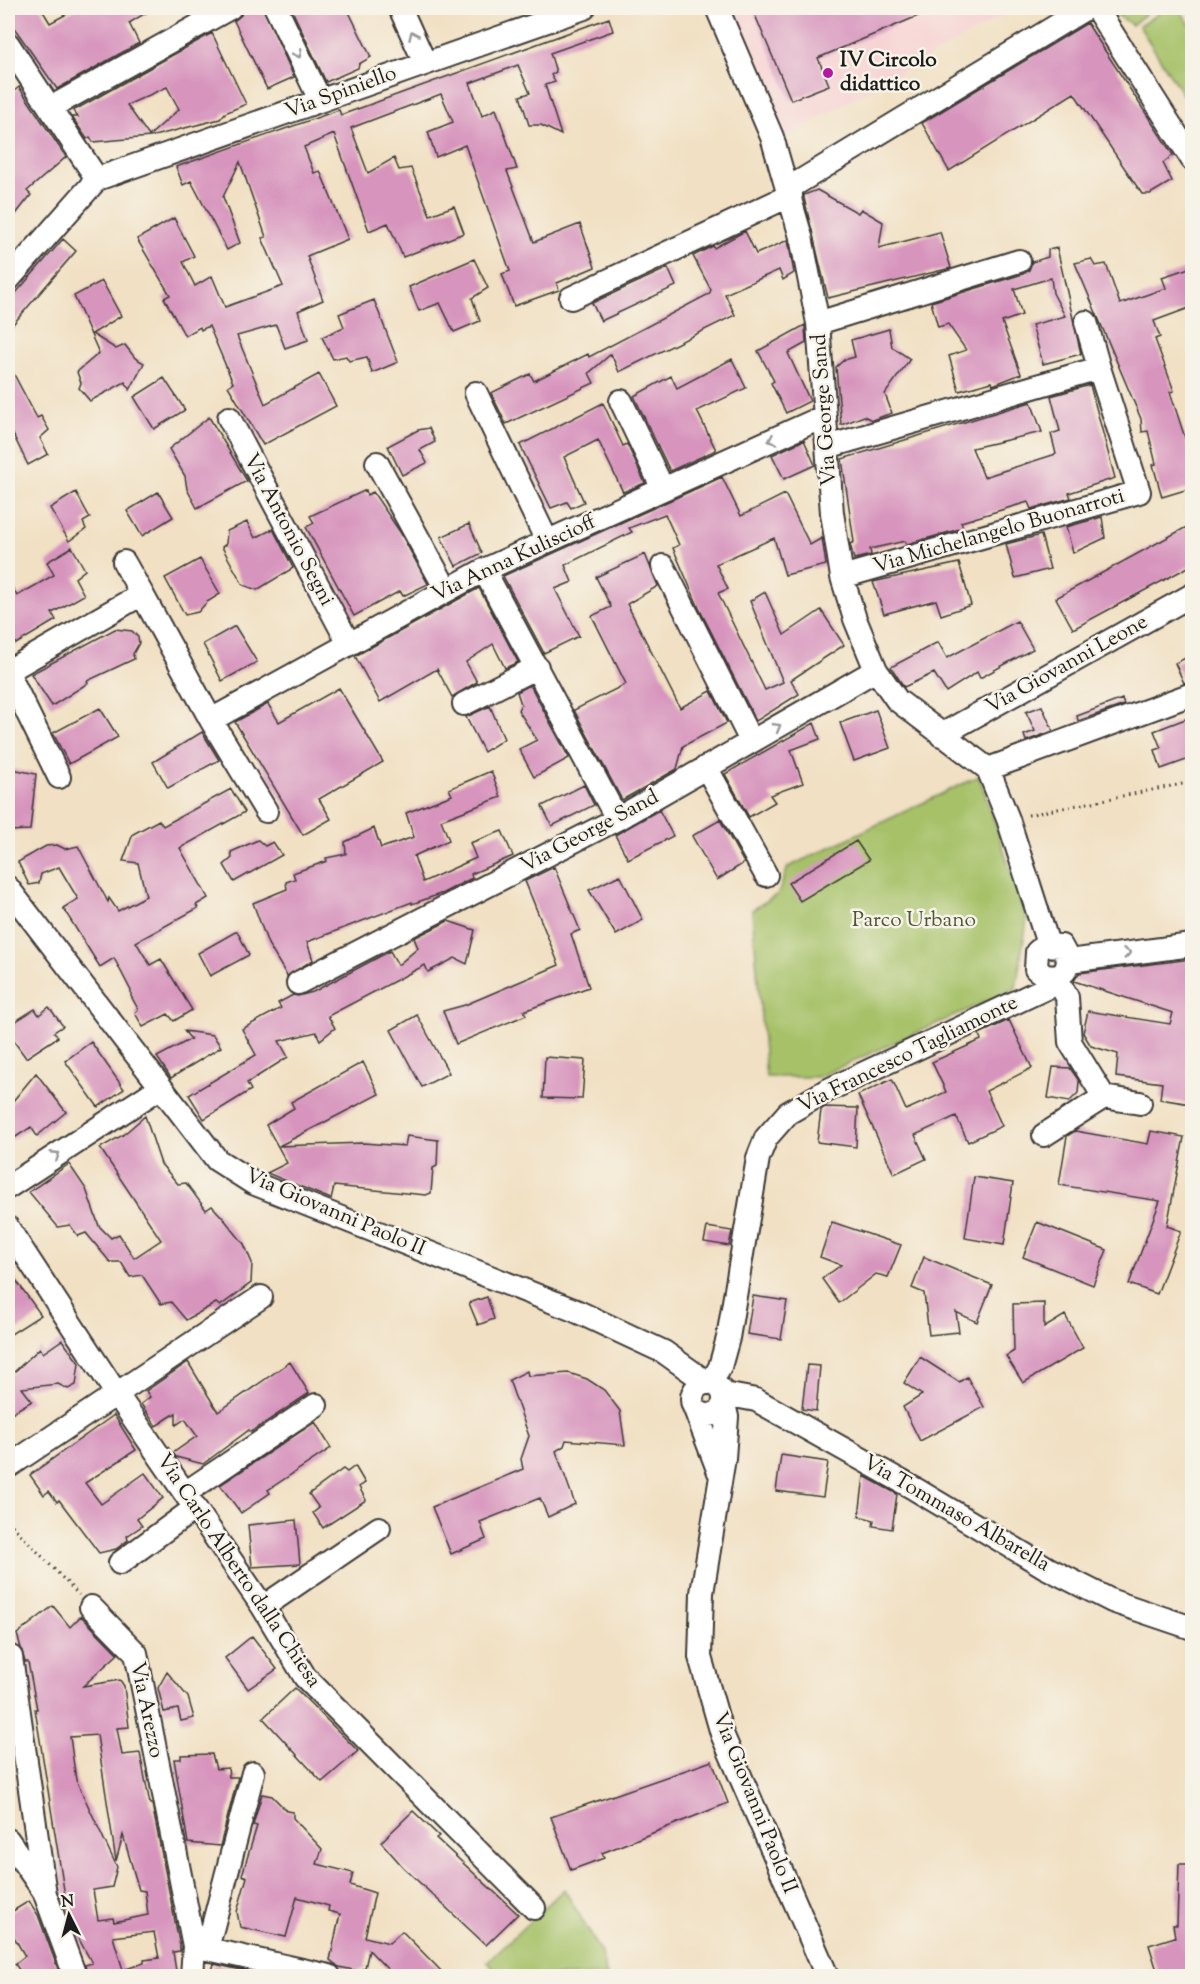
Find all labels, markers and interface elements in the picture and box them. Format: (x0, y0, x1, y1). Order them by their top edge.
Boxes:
one-way arrow (408, 31, 420, 42)
place label: IV Circolo didattico (840, 46, 937, 100)
one-way arrow (290, 47, 302, 58)
street label: Via Spiniello (281, 59, 401, 127)
marker: IV Circolo didattico (821, 66, 835, 80)
street label: Via George Sand (805, 333, 845, 487)
one-way arrow (767, 433, 778, 445)
street label: Via Antonio Segni (235, 448, 341, 612)
street label: Via Michelangelo Buonarroti (870, 482, 1128, 582)
street label: Via Anna Kuliscioff (427, 507, 602, 610)
street label: Via Giovanni Leone (980, 608, 1154, 722)
one-way arrow (771, 722, 781, 734)
street label: Via George Sand (515, 783, 665, 881)
park label: Parco Urbano (852, 906, 976, 936)
one-way arrow (1122, 948, 1132, 960)
street label: Via Francesco Tagliamonte (793, 989, 1023, 1121)
one-way arrow (50, 1151, 61, 1162)
street label: Via Giovanni Paolo II (240, 1161, 430, 1265)
street label: Via Carlo Alberto dalla Chiesa (148, 1448, 328, 1694)
street label: Via Tommaso Albarella (857, 1448, 1055, 1580)
street label: Via Arezzo (121, 1659, 171, 1761)
street label: Via Giovanni Paolo II (704, 1708, 804, 1898)
north arrow (39, 1885, 99, 1945)
text: N (60, 1890, 75, 1915)

